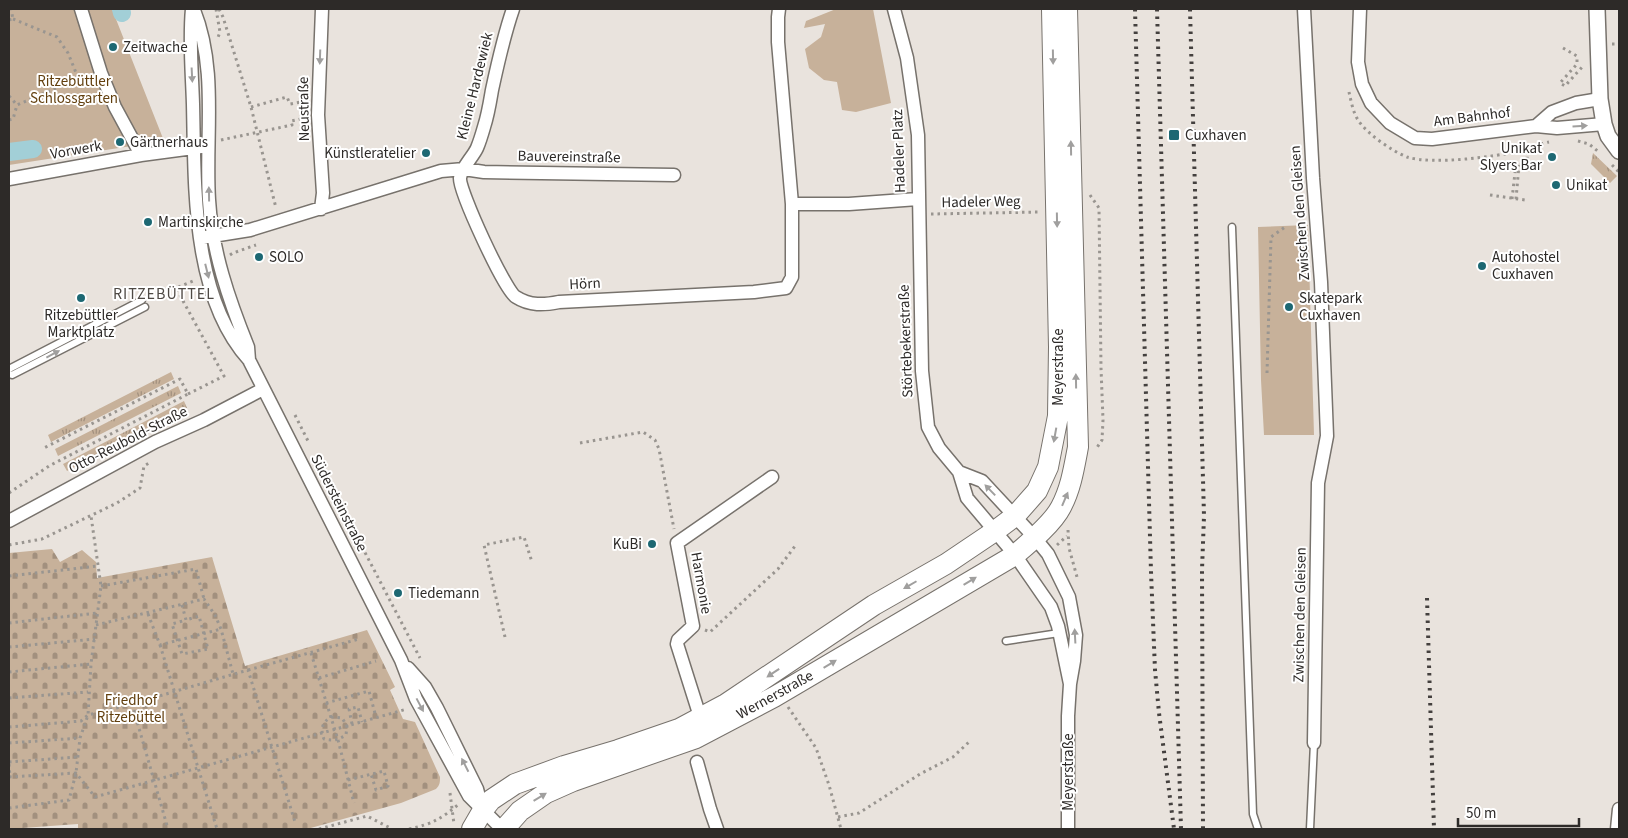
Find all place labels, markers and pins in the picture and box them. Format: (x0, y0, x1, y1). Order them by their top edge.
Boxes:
place label: Zeitwache (123, 37, 188, 58)
marker: Zeitwache (107, 41, 119, 53)
place label: Cuxhaven (1185, 125, 1247, 146)
marker: Cuxhaven (1167, 128, 1181, 142)
place label: Gärtnerhaus (130, 132, 208, 153)
marker: Gärtnerhaus (114, 136, 126, 148)
place label: Unikat Slyers Bar (1480, 138, 1543, 176)
place label: Künstleratelier (324, 143, 417, 164)
marker: Künstleratelier (420, 147, 432, 159)
marker: Unikat Slyers Bar (1546, 151, 1558, 163)
place label: Unikat (1566, 175, 1607, 196)
marker: Unikat (1550, 179, 1562, 191)
place label: Martinskirche (158, 212, 244, 233)
marker: Martinskirche (142, 216, 154, 228)
place label: SOLO (269, 247, 304, 268)
place label: Autohostel Cuxhaven (1492, 247, 1560, 285)
marker: SOLO (253, 251, 265, 263)
marker: Autohostel Cuxhaven (1476, 260, 1488, 272)
place label: Skatepark Cuxhaven (1299, 288, 1363, 326)
marker: Ritzebüttler Marktplatz (75, 292, 87, 304)
marker: Skatepark Cuxhaven (1283, 301, 1295, 313)
place label: Ritzebüttler Marktplatz (44, 305, 119, 343)
place label: KuBi (613, 534, 642, 555)
marker: KuBi (646, 538, 658, 550)
place label: Tiedemann (408, 583, 479, 604)
marker: Tiedemann (392, 587, 404, 599)

